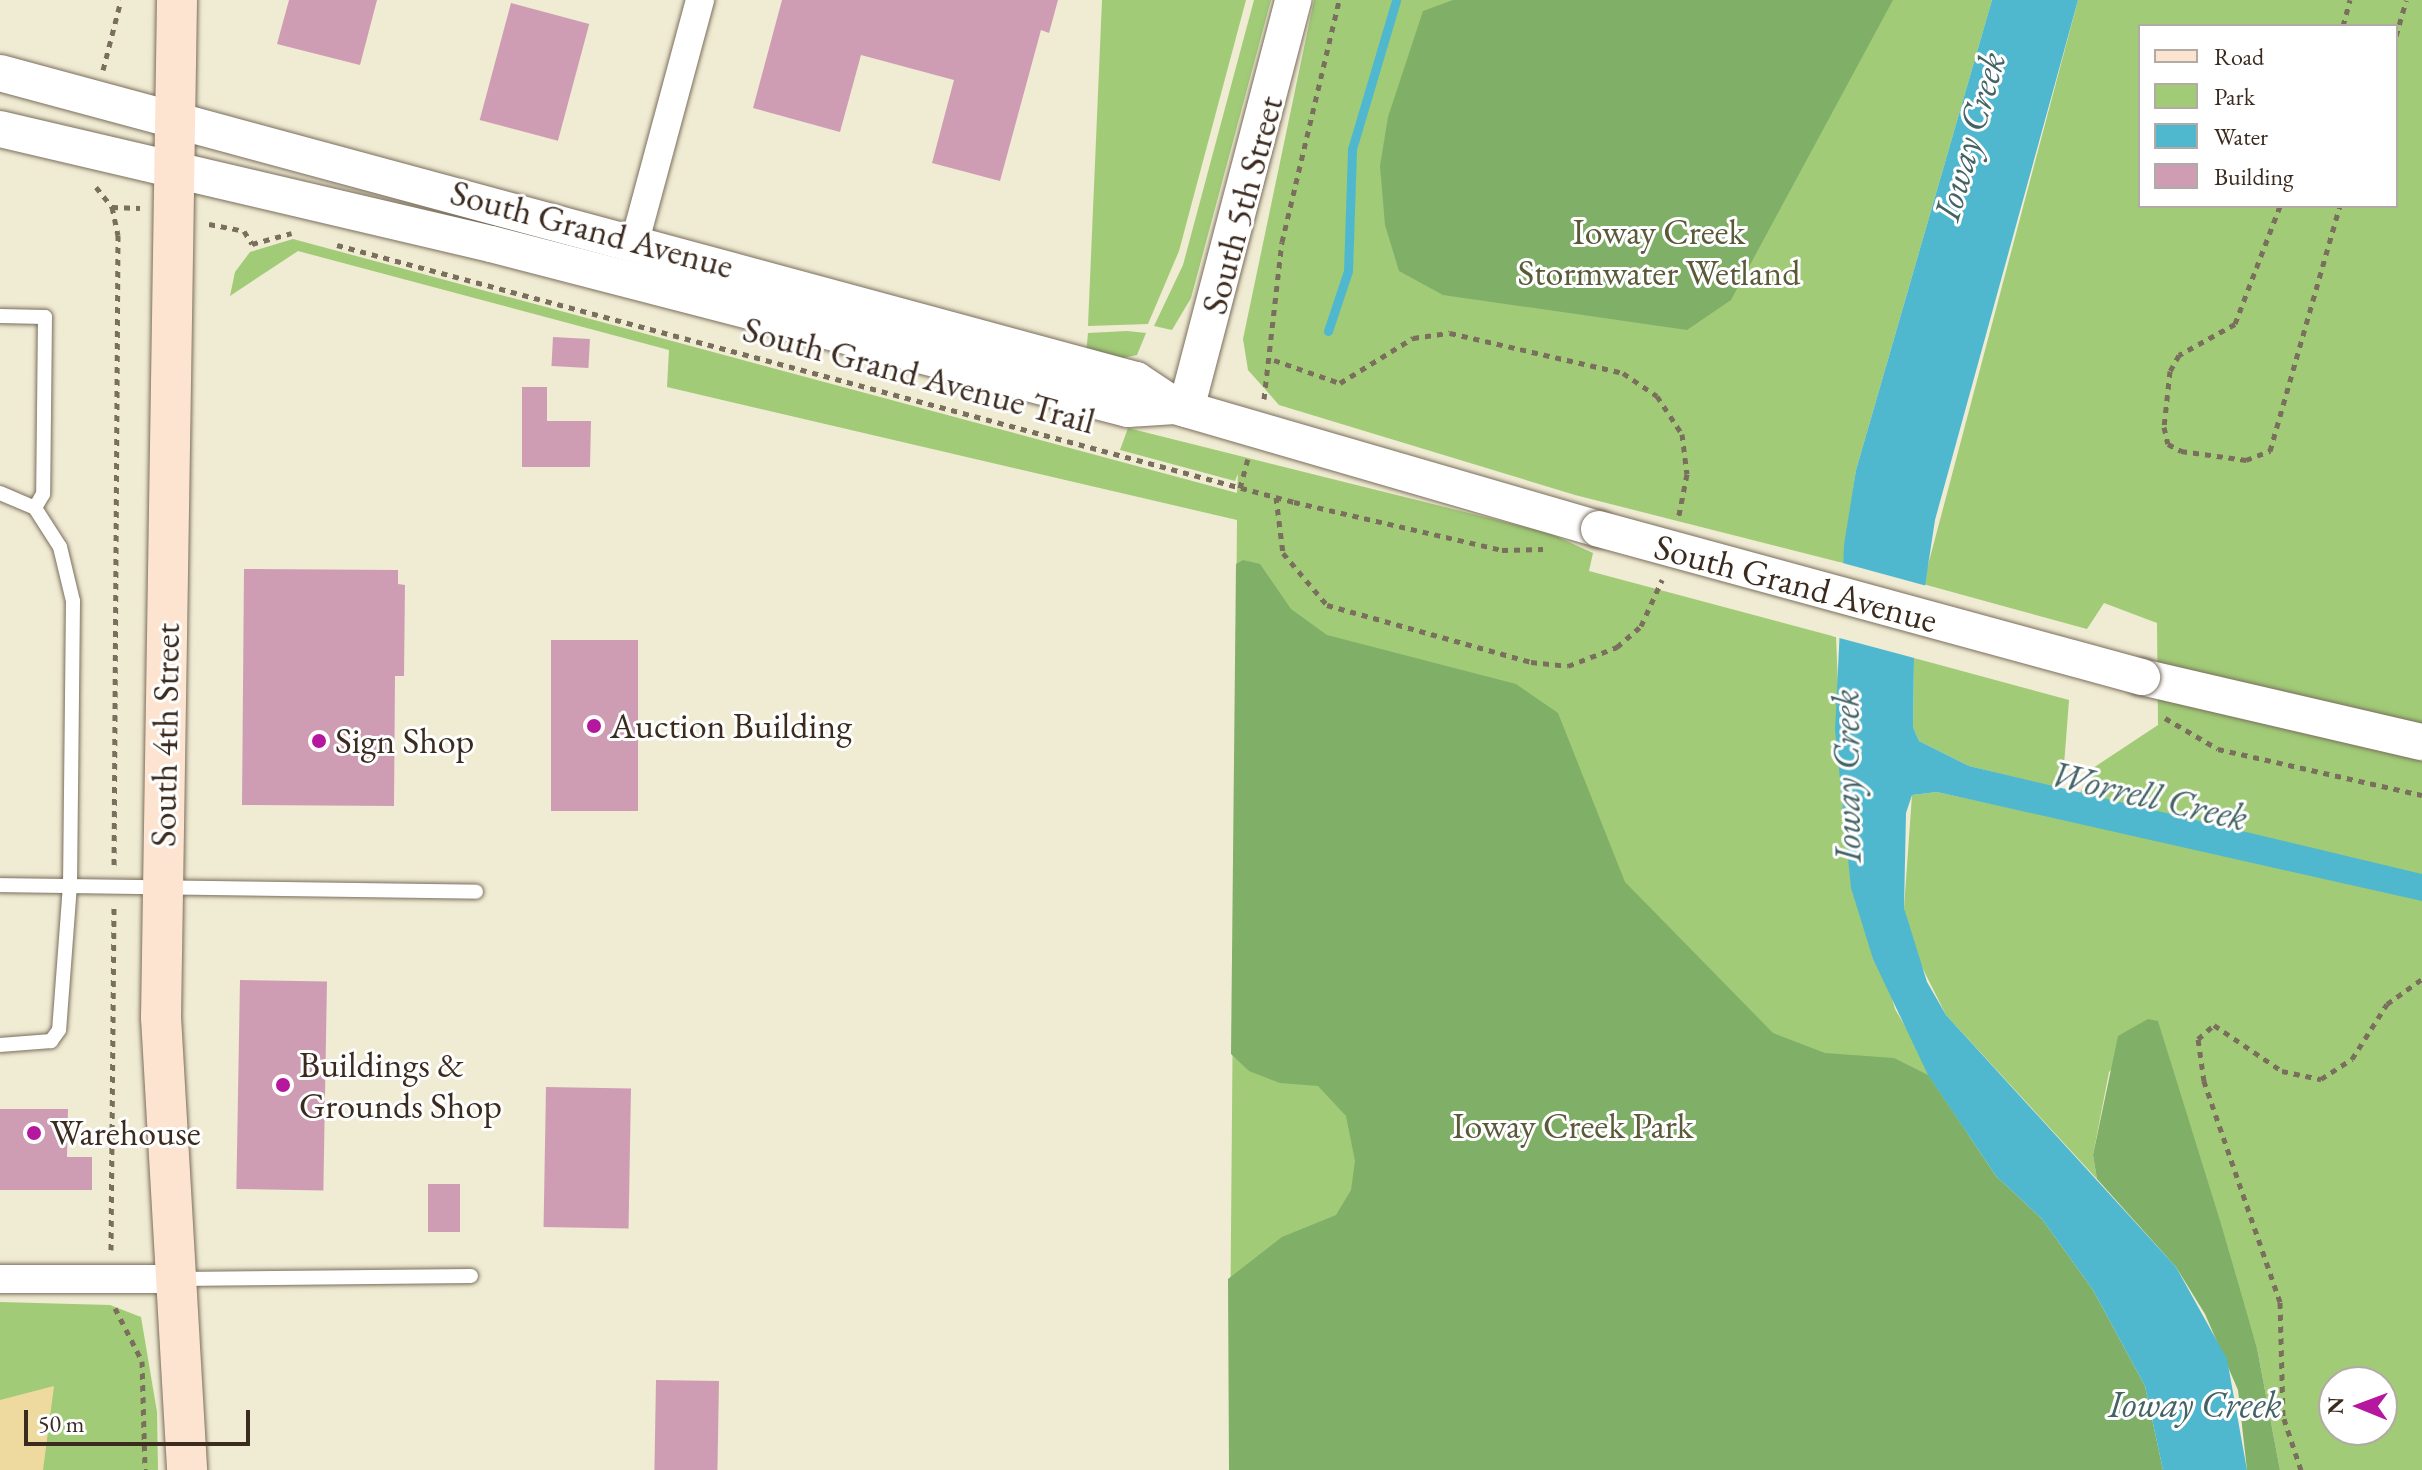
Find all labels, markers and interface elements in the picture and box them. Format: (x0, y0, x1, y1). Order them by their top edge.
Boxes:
legend (2138, 24, 2398, 208)
text: Road (2214, 41, 2264, 72)
water label: Ioway Creek (1923, 46, 2015, 226)
text: Park (2214, 81, 2255, 112)
street label: South 5th Street (1192, 91, 1292, 319)
text: Water (2214, 121, 2268, 152)
text: Building (2214, 161, 2294, 192)
street label: South Grand Avenue (446, 170, 738, 288)
park label: Ioway Creek Stormwater Wetland (1518, 209, 1800, 294)
street label: South Grand Avenue Trail (738, 307, 1100, 443)
street label: South Grand Avenue (1650, 524, 1942, 642)
street label: South 4th Street (141, 623, 189, 847)
water label: Ioway Creek (1822, 689, 1870, 863)
place label: Auction Building (610, 704, 852, 748)
marker: Auction Building (585, 717, 603, 735)
place label: Sign Shop (335, 719, 474, 763)
marker: Sign Shop (310, 732, 328, 750)
water label: Worrell Creek (2046, 750, 2252, 840)
place label: Buildings & Grounds Shop (299, 1042, 502, 1127)
marker: Buildings & Grounds Shop (274, 1076, 292, 1094)
park label: Ioway Creek Park (1452, 1104, 1694, 1148)
place label: Warehouse (50, 1111, 201, 1155)
marker: Warehouse (25, 1124, 43, 1142)
north arrow (2318, 1366, 2398, 1446)
water label: Ioway Creek (2108, 1381, 2282, 1427)
scale bar (28, 1394, 254, 1444)
text: N (2321, 1396, 2350, 1415)
text: 50 m (38, 1408, 85, 1439)

